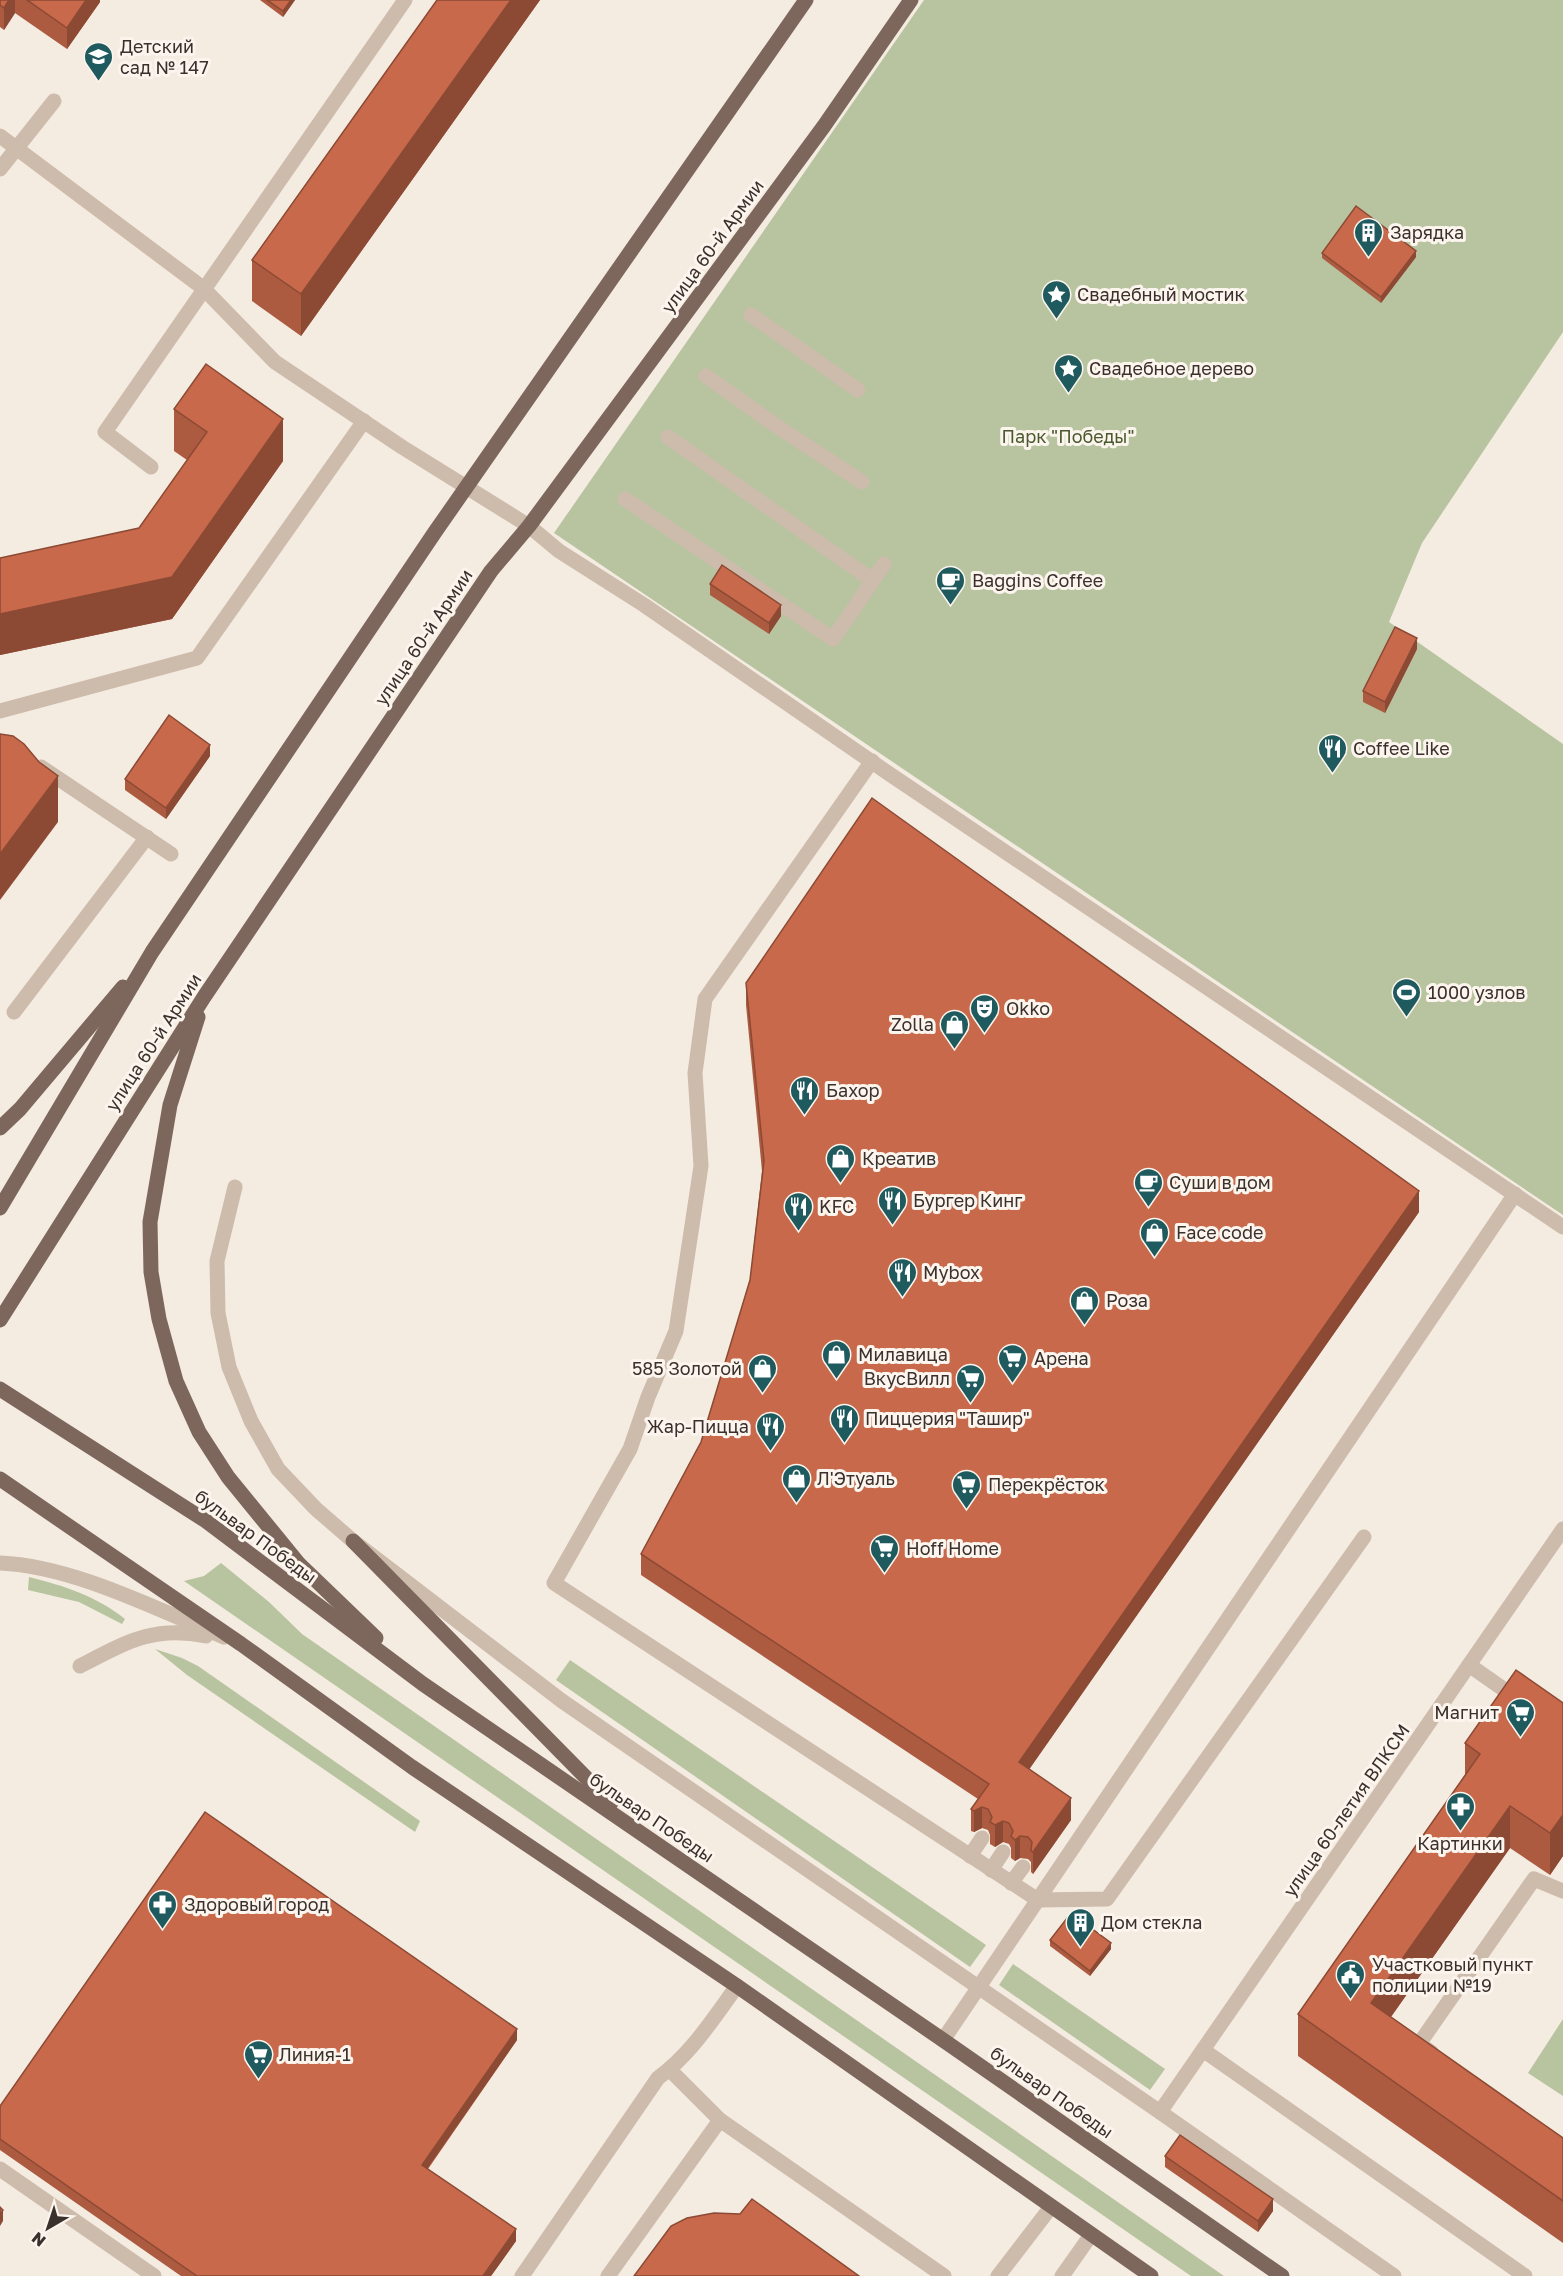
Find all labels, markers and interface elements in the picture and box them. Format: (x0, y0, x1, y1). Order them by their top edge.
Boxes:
place label: Детский сад № 147 (120, 35, 209, 78)
school or university icon: Детский сад № 147 (83, 40, 115, 82)
street label: улица 60-й Армии (656, 175, 768, 317)
building icon: Зарядка (1353, 216, 1385, 258)
place label: Зарядка (1390, 221, 1464, 243)
place icon: Свадебный мостик (1040, 278, 1072, 320)
place label: Свадебный мостик (1077, 283, 1245, 305)
place icon: Свадебное дерево (1052, 352, 1084, 394)
place label: Свадебное дерево (1089, 357, 1254, 379)
park label: Парк "Победы" (1002, 425, 1134, 447)
cafe icon: Baggins Coffee (935, 564, 967, 606)
street label: улица 60-й Армии (369, 565, 477, 709)
place label: Baggins Coffee (972, 569, 1103, 591)
restaurant icon: Coffee Like (1316, 732, 1348, 774)
place label: Coffee Like (1353, 737, 1450, 759)
street label: улица 60-й Армии (100, 969, 206, 1115)
sports icon: 1000 узлов (1391, 976, 1423, 1018)
place label: 1000 узлов (1428, 981, 1525, 1003)
theatre icon: Okko (969, 992, 1001, 1034)
place label: Okko (1006, 997, 1050, 1019)
shop icon: Zolla (939, 1008, 971, 1050)
place label: Zolla (891, 1013, 934, 1035)
restaurant icon: Бахор (789, 1074, 821, 1116)
place label: Бахор (826, 1079, 880, 1101)
shop icon: Креатив (825, 1142, 857, 1184)
place label: Креатив (862, 1147, 936, 1169)
cafe icon: Суши в дом (1132, 1166, 1164, 1208)
place label: Суши в дом (1169, 1171, 1271, 1193)
restaurant icon: Бургер Кинг (876, 1184, 908, 1226)
place label: Бургер Кинг (913, 1189, 1023, 1211)
restaurant icon: KFC (782, 1190, 814, 1232)
place label: KFC (819, 1195, 854, 1217)
shop icon: Face code (1139, 1216, 1171, 1258)
place label: Face code (1176, 1221, 1263, 1243)
restaurant icon: Mybox (886, 1256, 918, 1298)
place label: Mybox (923, 1261, 980, 1283)
shop icon: Роза (1069, 1284, 1101, 1326)
place label: Роза (1106, 1289, 1148, 1311)
shop icon: Милавица (821, 1338, 853, 1380)
supermarket icon: Арена (997, 1342, 1029, 1384)
place label: Милавица (858, 1343, 948, 1365)
place label: Арена (1034, 1347, 1089, 1369)
shop icon: 585 Золотой (747, 1352, 779, 1394)
place label: 585 Золотой (632, 1357, 742, 1379)
supermarket icon: ВкусВилл (955, 1362, 987, 1404)
place label: ВкусВилл (864, 1367, 950, 1389)
restaurant icon: Пиццерия "Ташир" (828, 1402, 860, 1444)
place label: Пиццерия "Ташир" (865, 1407, 1030, 1429)
restaurant icon: Жар-Пицца (754, 1410, 786, 1452)
place label: Жар-Пицца (647, 1415, 749, 1437)
shop icon: Л'Этуаль (780, 1462, 812, 1504)
place label: Л'Этуаль (817, 1467, 895, 1489)
supermarket icon: Перекрёсток (951, 1468, 983, 1510)
place label: Перекрёсток (988, 1473, 1105, 1495)
street label: бульвар Победы (191, 1484, 321, 1588)
supermarket icon: Hoff Home (869, 1532, 901, 1574)
place label: Hoff Home (906, 1537, 999, 1559)
supermarket icon: Магнит (1504, 1696, 1536, 1738)
place label: Магнит (1434, 1701, 1499, 1723)
street label: улица 60-летия ВЛКСМ (1278, 1719, 1414, 1901)
street label: бульвар Победы (586, 1767, 718, 1867)
pharmacy icon: Картинки (1444, 1790, 1476, 1832)
place label: Картинки (1417, 1832, 1503, 1854)
pharmacy icon: Здоровый город (147, 1888, 179, 1930)
place label: Здоровый город (184, 1893, 329, 1915)
building icon: Дом стекла (1064, 1906, 1096, 1948)
place label: Дом стекла (1101, 1911, 1203, 1933)
place label: Участковый пункт полиции №19 (1372, 1953, 1533, 1996)
public building icon: Участковый пункт полиции №19 (1335, 1958, 1367, 2000)
supermarket icon: Линия-1 (242, 2038, 274, 2080)
street label: бульвар Победы (986, 2041, 1118, 2143)
place label: Линия-1 (279, 2043, 351, 2065)
north arrow (18, 2198, 78, 2258)
text: N (28, 2228, 50, 2251)

